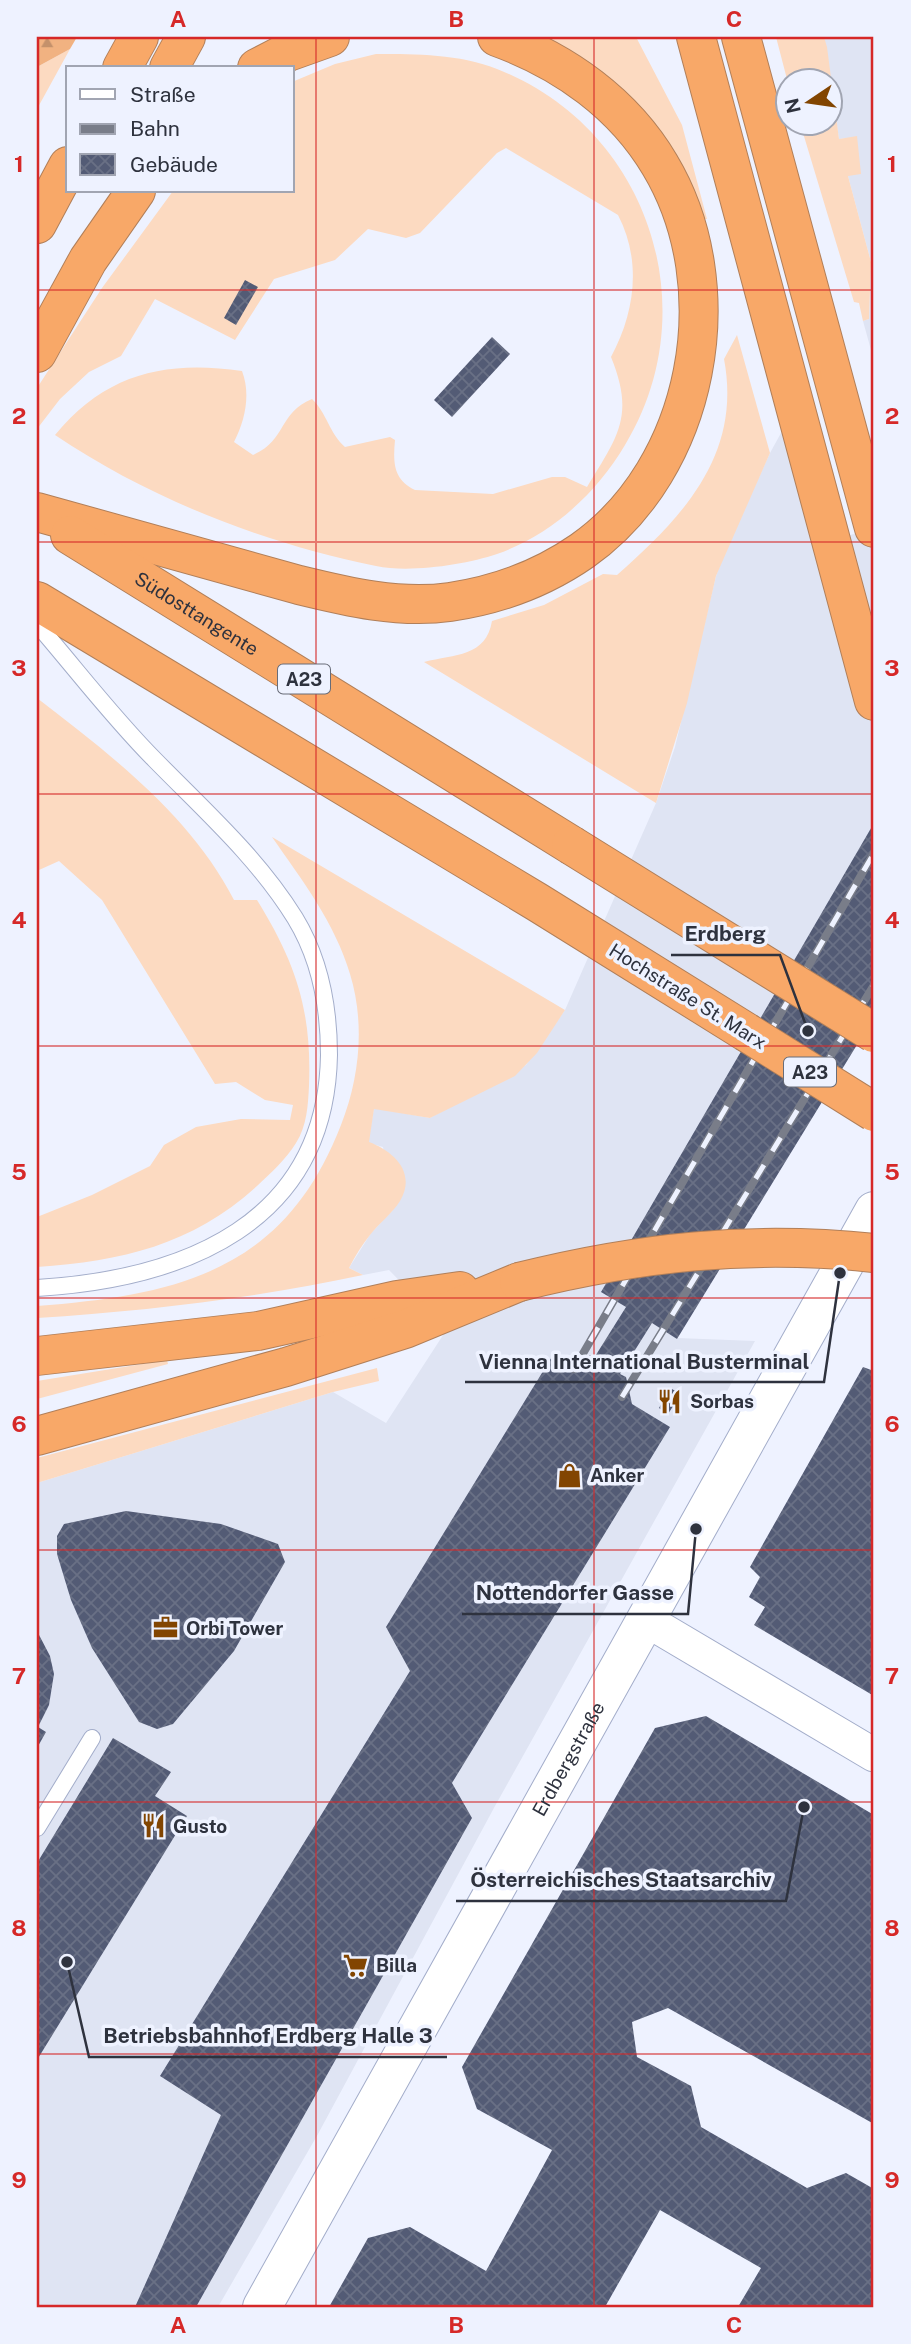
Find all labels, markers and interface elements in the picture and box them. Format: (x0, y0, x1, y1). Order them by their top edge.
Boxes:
text: A (170, 5, 187, 32)
text: B (448, 5, 464, 32)
text: C (726, 5, 742, 32)
legend (66, 66, 294, 192)
north arrow (774, 66, 844, 136)
text: Straße (130, 82, 196, 107)
text: N (780, 96, 805, 116)
text: Bahn (130, 116, 180, 141)
text: 1 (14, 150, 24, 177)
text: 1 (887, 150, 897, 177)
text: Gebäude (130, 152, 218, 177)
text: 2 (12, 402, 26, 429)
text: 2 (885, 402, 899, 429)
street label: Südosttangente (131, 567, 263, 660)
text: 3 (11, 654, 27, 681)
text: 3 (884, 654, 900, 681)
road number: A23 (278, 664, 330, 694)
text: 4 (11, 906, 27, 933)
text: 4 (884, 906, 900, 933)
callout: Erdberg (671, 913, 780, 955)
text: Erdberg (684, 921, 766, 946)
street label: Hochstraße St. Marx (605, 939, 771, 1053)
road number: A23 (784, 1058, 836, 1086)
text: 5 (11, 1158, 27, 1185)
text: 5 (884, 1158, 900, 1185)
callout: Vienna International Busterminal (465, 1340, 824, 1382)
text: Vienna International Busterminal (479, 1349, 809, 1374)
restaurant icon: Sorbas (656, 1387, 684, 1415)
place label: Sorbas (690, 1390, 754, 1412)
text: 6 (11, 1410, 27, 1437)
text: 6 (884, 1410, 900, 1437)
shop icon: Anker (556, 1461, 584, 1489)
place label: Anker (590, 1464, 645, 1486)
callout: Nottendorfer Gasse (462, 1572, 688, 1614)
text: Nottendorfer Gasse (476, 1580, 674, 1605)
office icon: Orbi Tower (152, 1614, 180, 1642)
place label: Orbi Tower (186, 1617, 284, 1639)
text: 7 (12, 1662, 26, 1689)
text: 7 (885, 1662, 899, 1689)
street label: Erdbergstraße (528, 1698, 609, 1820)
restaurant icon: Gusto (139, 1812, 167, 1840)
place label: Gusto (173, 1815, 227, 1837)
callout: Österreichisches Staatsarchiv (456, 1859, 786, 1901)
text: Österreichisches Staatsarchiv (470, 1867, 772, 1892)
text: 8 (11, 1914, 27, 1941)
text: 8 (884, 1914, 900, 1941)
supermarket icon: Billa (342, 1951, 370, 1979)
place label: Billa (376, 1954, 417, 1976)
callout: Betriebsbahnhof Erdberg Halle 3 (89, 2015, 447, 2057)
text: Betriebsbahnhof Erdberg Halle 3 (103, 2023, 433, 2048)
text: 9 (11, 2166, 27, 2193)
text: 9 (884, 2166, 900, 2193)
text: A (170, 2311, 187, 2338)
text: B (448, 2311, 464, 2338)
text: C (726, 2311, 742, 2338)

